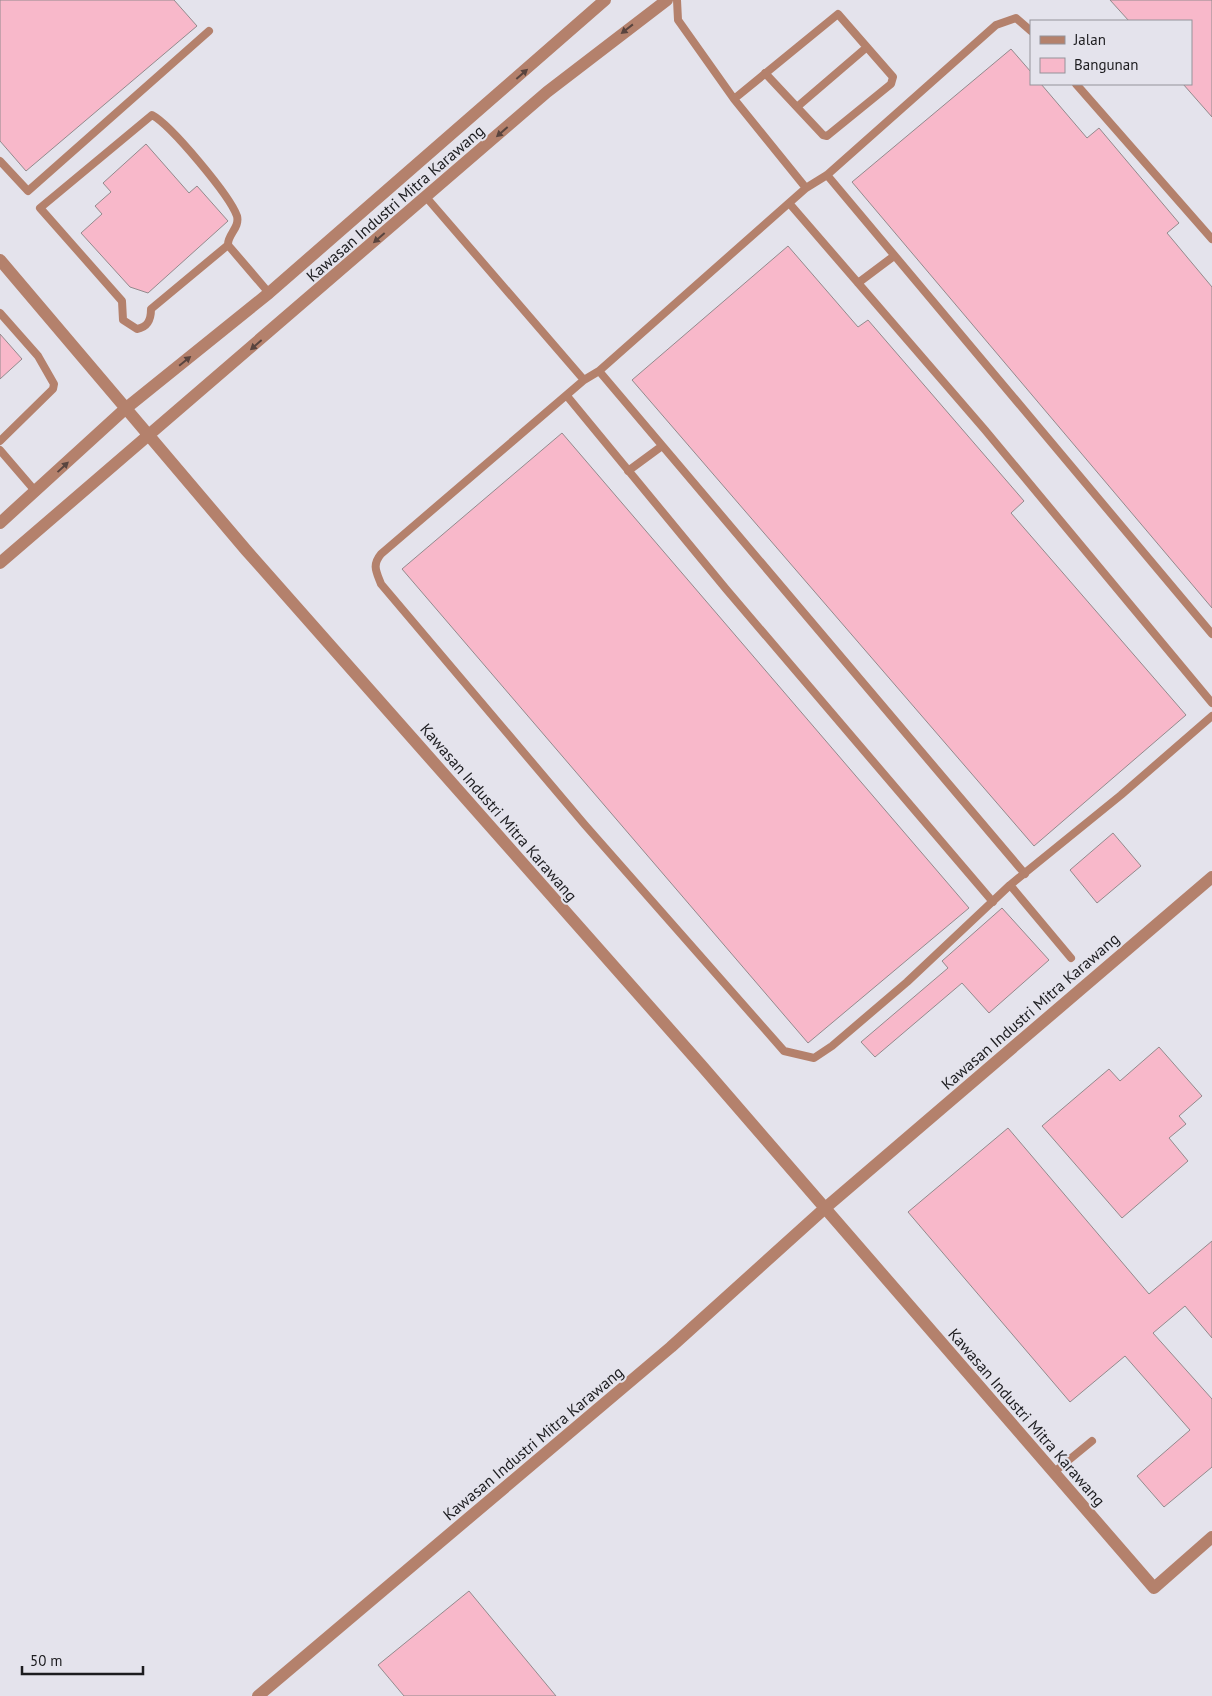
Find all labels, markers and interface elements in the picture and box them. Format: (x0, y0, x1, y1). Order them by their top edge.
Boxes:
legend (1030, 20, 1192, 85)
one-way arrow (621, 24, 634, 34)
text: Jalan (1073, 30, 1106, 49)
text: Bangunan (1074, 55, 1138, 74)
one-way arrow (515, 68, 528, 79)
street label: Kawasan Industri Mitra Karawang (302, 120, 488, 286)
one-way arrow (496, 126, 508, 138)
one-way arrow (373, 233, 386, 244)
one-way arrow (250, 339, 263, 350)
one-way arrow (178, 355, 191, 366)
one-way arrow (56, 461, 68, 473)
street label: Kawasan Industri Mitra Karawang (416, 719, 582, 905)
street label: Kawasan Industri Mitra Karawang (937, 928, 1123, 1094)
street label: Kawasan Industri Mitra Karawang (944, 1324, 1110, 1510)
street label: Kawasan Industri Mitra Karawang (439, 1362, 627, 1524)
scale bar (22, 1644, 144, 1676)
text: 50 m (30, 1651, 63, 1670)

